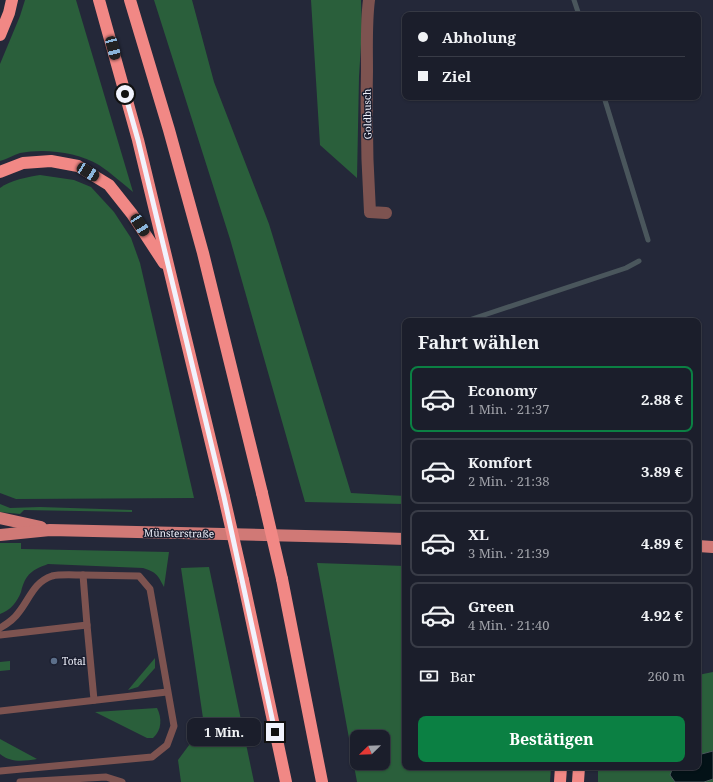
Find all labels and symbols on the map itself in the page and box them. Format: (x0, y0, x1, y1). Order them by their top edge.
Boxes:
car (104, 35, 122, 61)
route start (116, 85, 134, 103)
street label: Goldbusch (360, 88, 374, 139)
car (75, 161, 101, 183)
car (128, 212, 152, 238)
street label: Münsterstraße (144, 525, 214, 541)
place label: Total (62, 654, 86, 668)
marker: Total (49, 656, 59, 666)
callout: 1 Min. (187, 718, 261, 746)
route end (266, 723, 284, 741)
north arrow (350, 730, 390, 770)

